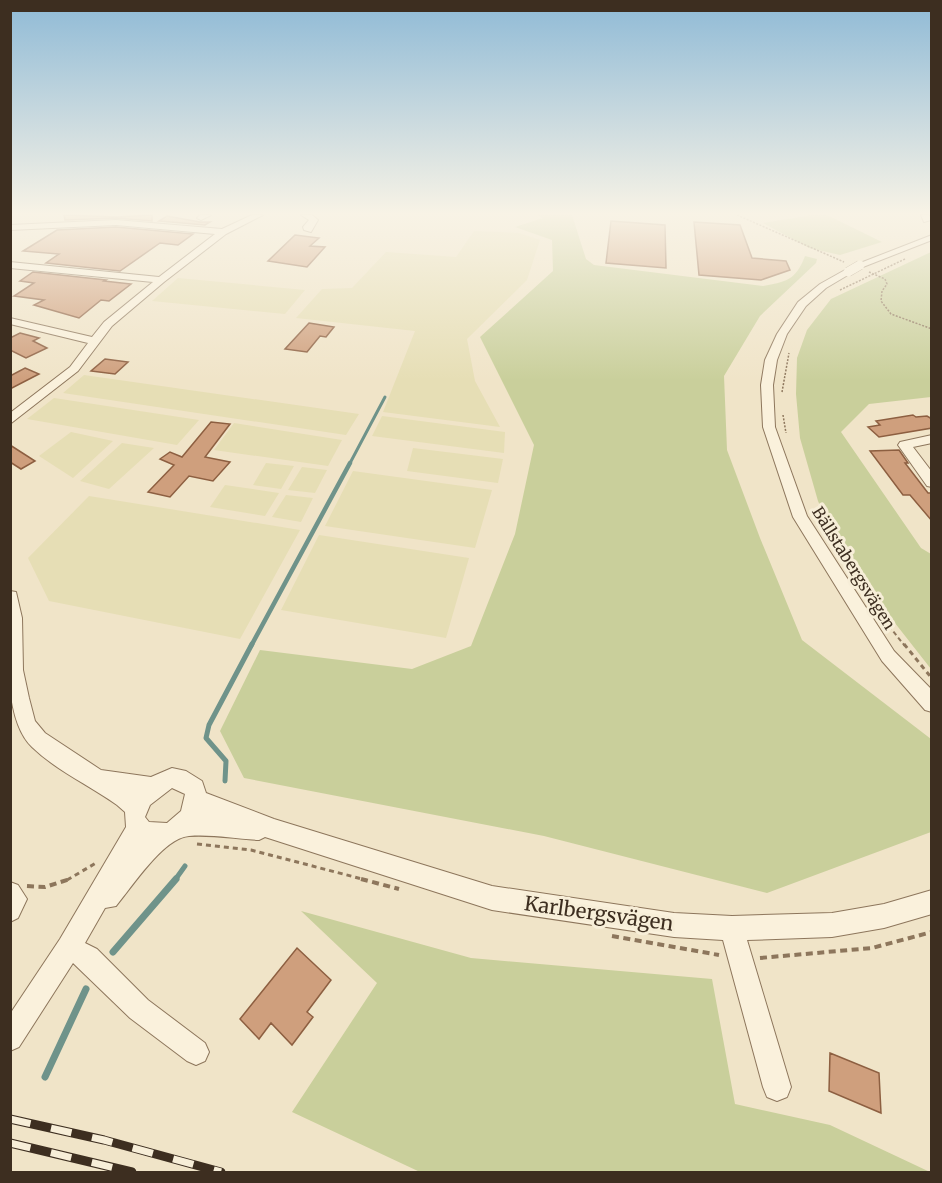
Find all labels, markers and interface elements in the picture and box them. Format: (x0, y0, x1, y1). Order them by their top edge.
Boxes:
street label: Bällstabergsvägen (808, 503, 900, 633)
street label: Karlbergsvägen (523, 890, 675, 936)

